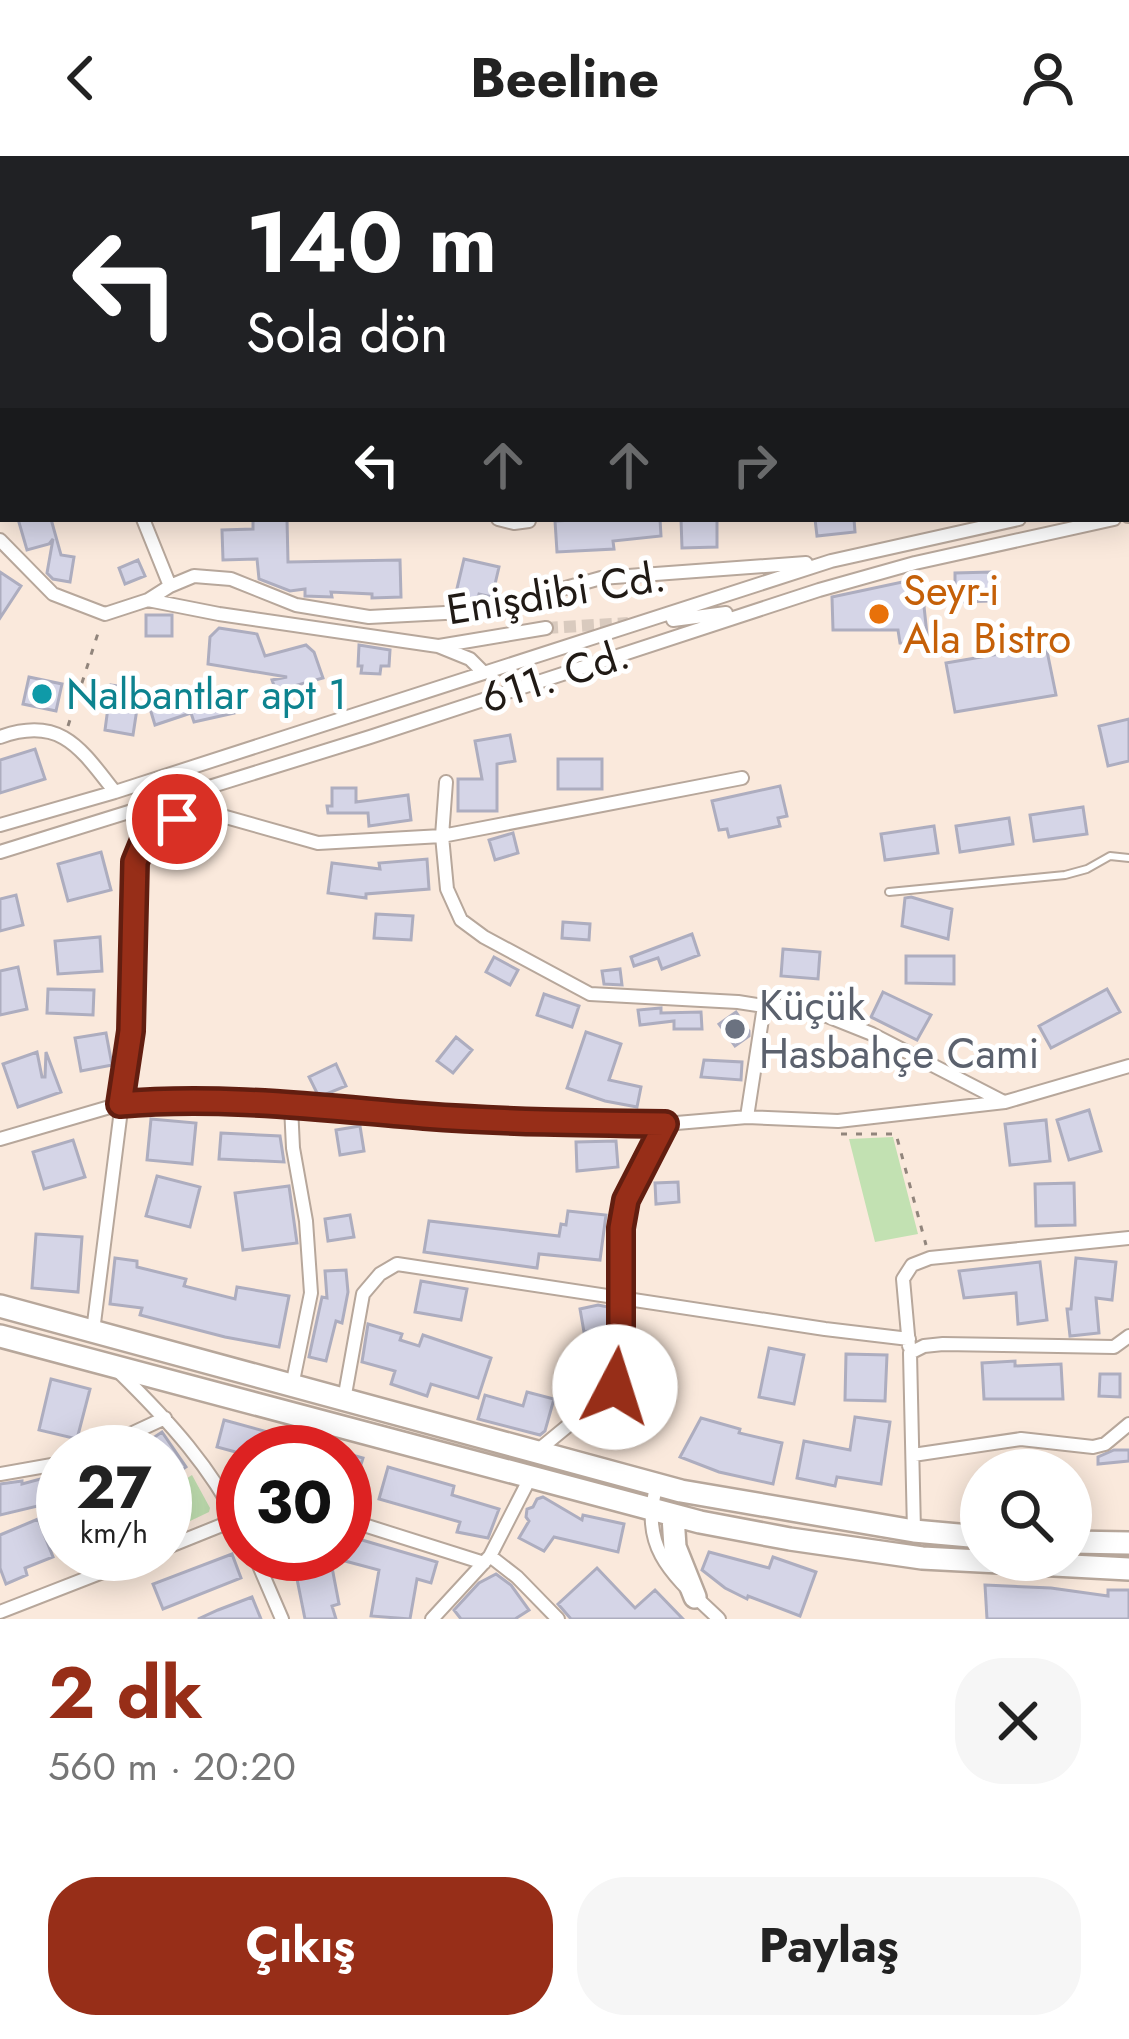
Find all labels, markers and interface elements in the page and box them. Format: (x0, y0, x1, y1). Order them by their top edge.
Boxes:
text: Beeline (470, 39, 659, 117)
icon: back (48, 45, 114, 111)
icon: person (1015, 45, 1081, 111)
text: 140 m (246, 182, 497, 304)
icon: left (48, 204, 204, 360)
text: Sola dön (246, 294, 448, 372)
icon: left (344, 432, 410, 498)
icon: ahead (470, 432, 536, 498)
icon: ahead (596, 432, 662, 498)
icon: right (722, 432, 788, 498)
street label: Enişdibi Cd. (442, 546, 670, 640)
place label: Seyr-i Ala Bistro (903, 560, 1071, 669)
marker: Seyr-i Ala Bistro (866, 601, 892, 627)
street label: 611. Cd. (473, 623, 637, 729)
place label: Nalbantlar apt 1 (66, 664, 347, 725)
marker: Nalbantlar apt 1 (29, 681, 55, 707)
pin (126, 768, 228, 870)
icon: arrive (144, 786, 210, 852)
place label: Küçük Hasbahçe Cami (759, 975, 1039, 1084)
marker: Küçük Hasbahçe Cami (722, 1016, 748, 1042)
position arrow (552, 1324, 678, 1450)
speed limit sign: 30 (216, 1425, 372, 1581)
text: 27 (76, 1444, 152, 1531)
map controls (960, 1449, 1092, 1581)
button: search (960, 1449, 1092, 1581)
text: km/h (80, 1511, 148, 1554)
text: 2 dk (48, 1641, 203, 1745)
button: close (955, 1658, 1081, 1784)
text: 560 m · 20:20 (48, 1738, 296, 1795)
button: Çıkış (48, 1877, 553, 2015)
button: Paylaş (577, 1877, 1081, 2015)

